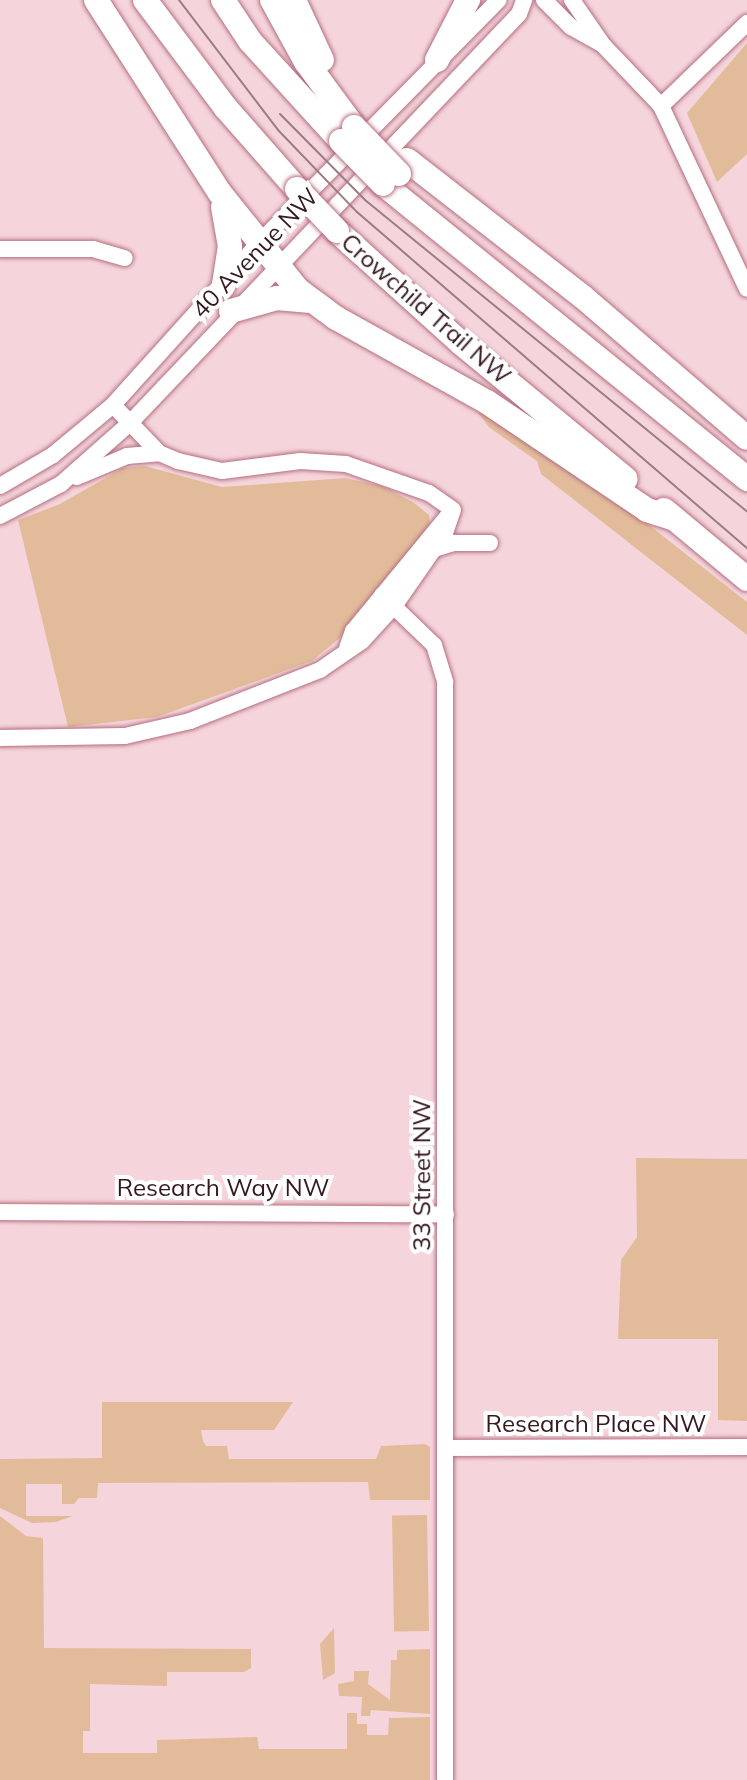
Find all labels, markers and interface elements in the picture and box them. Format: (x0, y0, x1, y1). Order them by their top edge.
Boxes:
street label: 40 Avenue NW (186, 182, 324, 324)
street label: Crowchild Trail NW (335, 228, 517, 390)
street label: 33 Street NW (408, 1099, 436, 1251)
street label: Research Way NW (117, 1174, 329, 1202)
street label: Research Place NW (486, 1410, 706, 1438)

